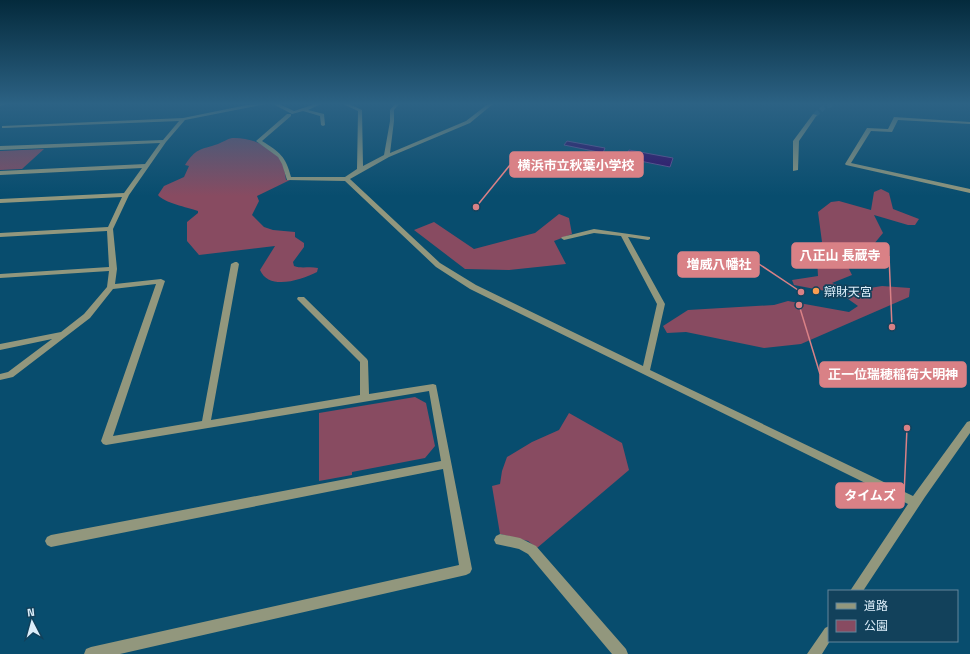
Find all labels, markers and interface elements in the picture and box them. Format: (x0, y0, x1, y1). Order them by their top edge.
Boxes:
callout: 横浜市立秋葉小学校 (510, 152, 643, 177)
text: 横浜市立秋葉小学校 (517, 155, 635, 175)
callout: 八正山 長蔵寺 (792, 243, 889, 268)
text: 八正山 長蔵寺 (800, 245, 880, 265)
callout: 増威八幡社 (678, 252, 759, 277)
text: 増威八幡社 (686, 254, 752, 274)
place label: 辯財天宮 (824, 282, 872, 301)
marker: 辯財天宮 (811, 286, 821, 296)
callout: 正一位瑞穂稲荷大明神 (820, 362, 966, 387)
text: 正一位瑞穂稲荷大明神 (828, 364, 958, 384)
callout: タイムズ (836, 483, 904, 508)
text: タイムズ (844, 485, 896, 505)
legend (828, 590, 958, 642)
text: 道路 (864, 596, 888, 615)
north arrow (12, 602, 52, 642)
text: N (26, 604, 36, 620)
text: 公園 (864, 616, 888, 635)

